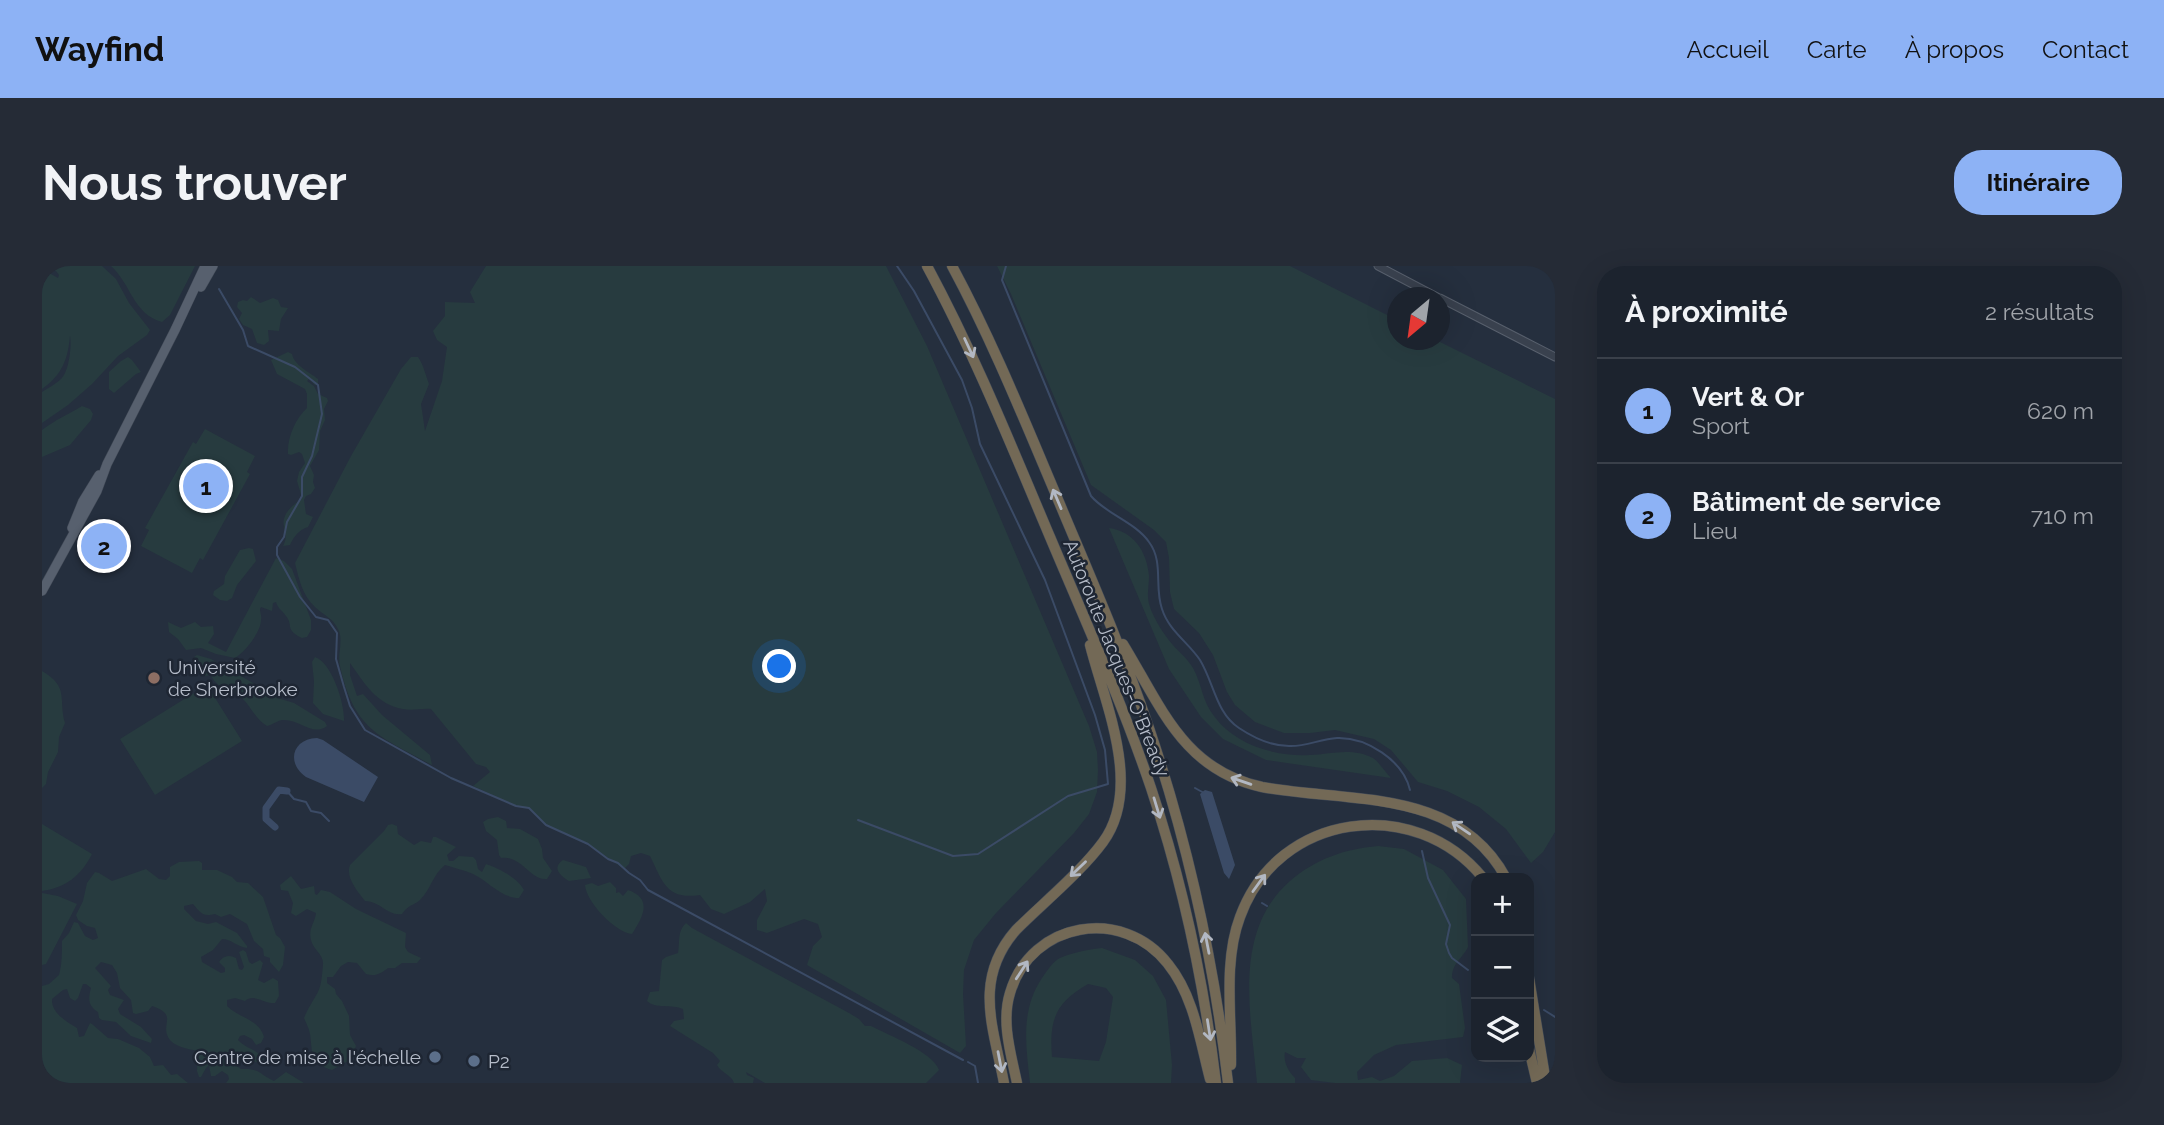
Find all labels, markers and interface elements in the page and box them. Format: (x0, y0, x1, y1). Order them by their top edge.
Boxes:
text: Wayfind (35, 30, 164, 69)
text: Accueil (1687, 35, 1769, 64)
text: Carte (1807, 35, 1867, 64)
text: À propos (1905, 35, 2004, 64)
text: Contact (2042, 35, 2129, 64)
button: Itinéraire (1954, 150, 2122, 215)
text: Nous trouver (42, 154, 347, 211)
north arrow (1387, 287, 1450, 350)
text: À proximité (1625, 294, 1788, 329)
text: 2 résultats (1985, 298, 2094, 325)
one-way arrow (963, 337, 976, 358)
text: Vert & Or (1692, 382, 1804, 412)
text: 1 (1642, 397, 1654, 424)
text: 620 m (2027, 397, 2094, 424)
text: Sport (1692, 412, 1750, 439)
pin: 1 (183, 460, 229, 512)
text: Bâtiment de service (1692, 487, 1941, 517)
one-way arrow (1050, 489, 1063, 510)
text: 2 (1642, 502, 1654, 529)
text: 710 m (2031, 502, 2094, 529)
text: Lieu (1692, 517, 1738, 544)
pin: 2 (81, 520, 127, 572)
street label: Autoroute Jacques-O'Bready (1059, 536, 1175, 780)
your location (762, 649, 796, 683)
place label: Université de Sherbrooke (168, 656, 298, 700)
marker: Université de Sherbrooke (146, 670, 162, 686)
one-way arrow (1230, 774, 1252, 786)
one-way arrow (1152, 797, 1164, 819)
one-way arrow (1452, 821, 1471, 835)
one-way arrow (1070, 860, 1087, 877)
one-way arrow (1251, 873, 1266, 892)
map controls (1471, 873, 1534, 1062)
button: + (1471, 873, 1534, 936)
one-way arrow (1199, 932, 1213, 955)
button: − (1471, 936, 1534, 999)
one-way arrow (1014, 961, 1029, 980)
button: layers (1471, 999, 1534, 1062)
one-way arrow (1203, 1018, 1216, 1040)
place label: Centre de mise à l'échelle (194, 1046, 421, 1068)
marker: Centre de mise à l'échelle (427, 1049, 443, 1065)
place label: P2 (488, 1050, 510, 1072)
one-way arrow (994, 1050, 1007, 1073)
marker: P2 (466, 1053, 482, 1069)

